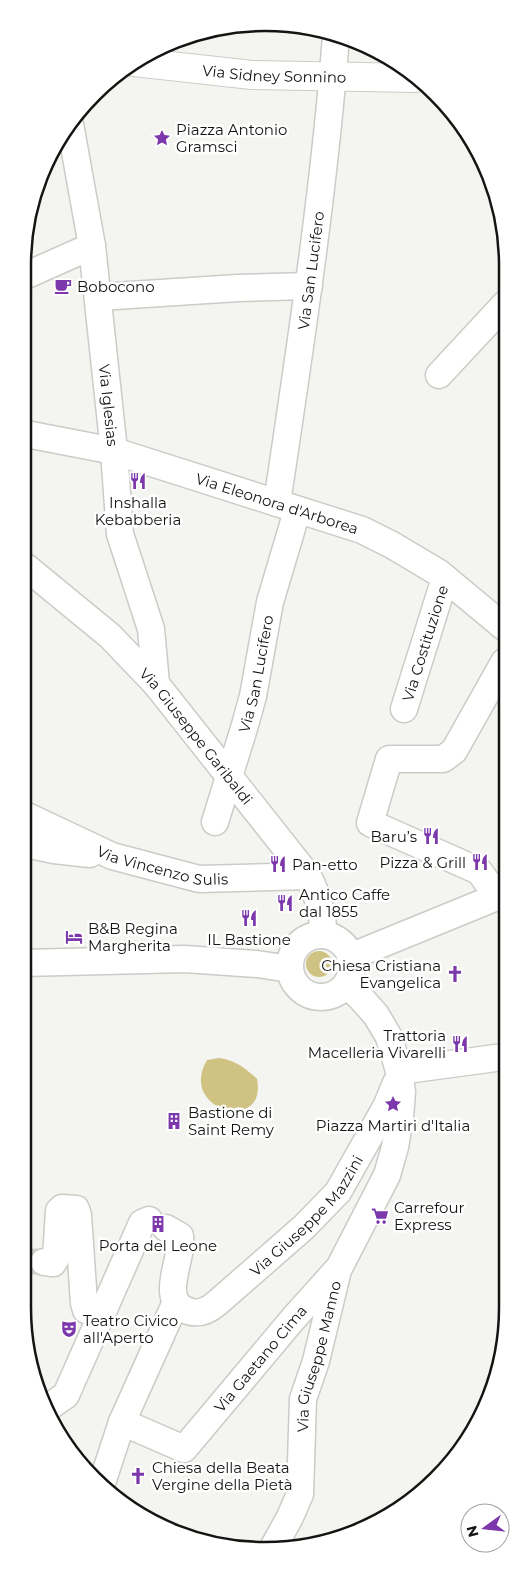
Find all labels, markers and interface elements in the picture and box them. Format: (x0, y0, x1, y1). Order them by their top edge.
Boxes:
street label: Via Sidney Sonnino (201, 60, 347, 86)
place label: Piazza Antonio Gramsci (176, 120, 287, 156)
place icon: Piazza Antonio Gramsci (152, 128, 172, 148)
street label: Via San Lucifero (293, 210, 328, 331)
cafe icon: Bobocono (53, 276, 73, 296)
place label: Bobocono (77, 277, 155, 296)
street label: Via Iglesias (95, 363, 123, 447)
street label: Via Eleonora d'Arborea (194, 468, 361, 538)
restaurant icon: Inshalla Kebabberia (128, 471, 148, 491)
place label: Inshalla Kebabberia (95, 493, 181, 529)
street label: Via Costituzione (398, 583, 452, 704)
street label: Via San Lucifero (234, 613, 277, 735)
street label: Via Giuseppe Garibaldi (136, 663, 257, 808)
restaurant icon: Baru’s (421, 826, 441, 846)
place label: Baru’s (370, 827, 417, 846)
street label: Via Vincenzo Sulis (94, 841, 228, 889)
restaurant icon: Pizza & Grill (470, 852, 490, 872)
place label: Pizza & Grill (380, 853, 466, 872)
restaurant icon: Pan-etto (268, 854, 288, 874)
place label: Pan-etto (292, 855, 358, 874)
place label: Antico Caffe dal 1855 (299, 885, 390, 921)
restaurant icon: Antico Caffe dal 1855 (275, 893, 295, 913)
restaurant icon: IL Bastione (239, 908, 259, 928)
place label: B&B Regina Margherita (88, 919, 178, 955)
hotel icon: B&B Regina Margherita (64, 927, 84, 947)
place label: IL Bastione (207, 930, 291, 949)
place label: Chiesa Cristiana Evangelica (321, 956, 441, 992)
church icon: Chiesa Cristiana Evangelica (445, 964, 465, 984)
place label: Trattoria Macelleria Vivarelli (308, 1026, 446, 1062)
restaurant icon: Trattoria Macelleria Vivarelli (450, 1034, 470, 1054)
place icon: Piazza Martiri d'Italia (383, 1094, 403, 1114)
place label: Bastione di Saint Remy (188, 1103, 275, 1139)
building icon: Bastione di Saint Remy (164, 1111, 184, 1131)
place label: Piazza Martiri d'Italia (316, 1116, 470, 1135)
street label: Via Giuseppe Mazzini (246, 1151, 367, 1280)
place label: Carrefour Express (394, 1198, 465, 1234)
supermarket icon: Carrefour Express (370, 1206, 390, 1226)
building icon: Porta del Leone (148, 1214, 168, 1234)
place label: Porta del Leone (99, 1236, 217, 1255)
street label: Via Giuseppe Manno (292, 1279, 345, 1432)
street label: Via Gaetano Cima (210, 1301, 311, 1416)
place label: Teatro Civico all'Aperto (83, 1311, 178, 1347)
theatre icon: Teatro Civico all'Aperto (59, 1319, 79, 1339)
place label: Chiesa della Beata Vergine della Pietà (152, 1458, 293, 1494)
church icon: Chiesa della Beata Vergine della Pietà (128, 1466, 148, 1486)
north arrow (460, 1503, 510, 1553)
text: N (462, 1524, 483, 1539)

